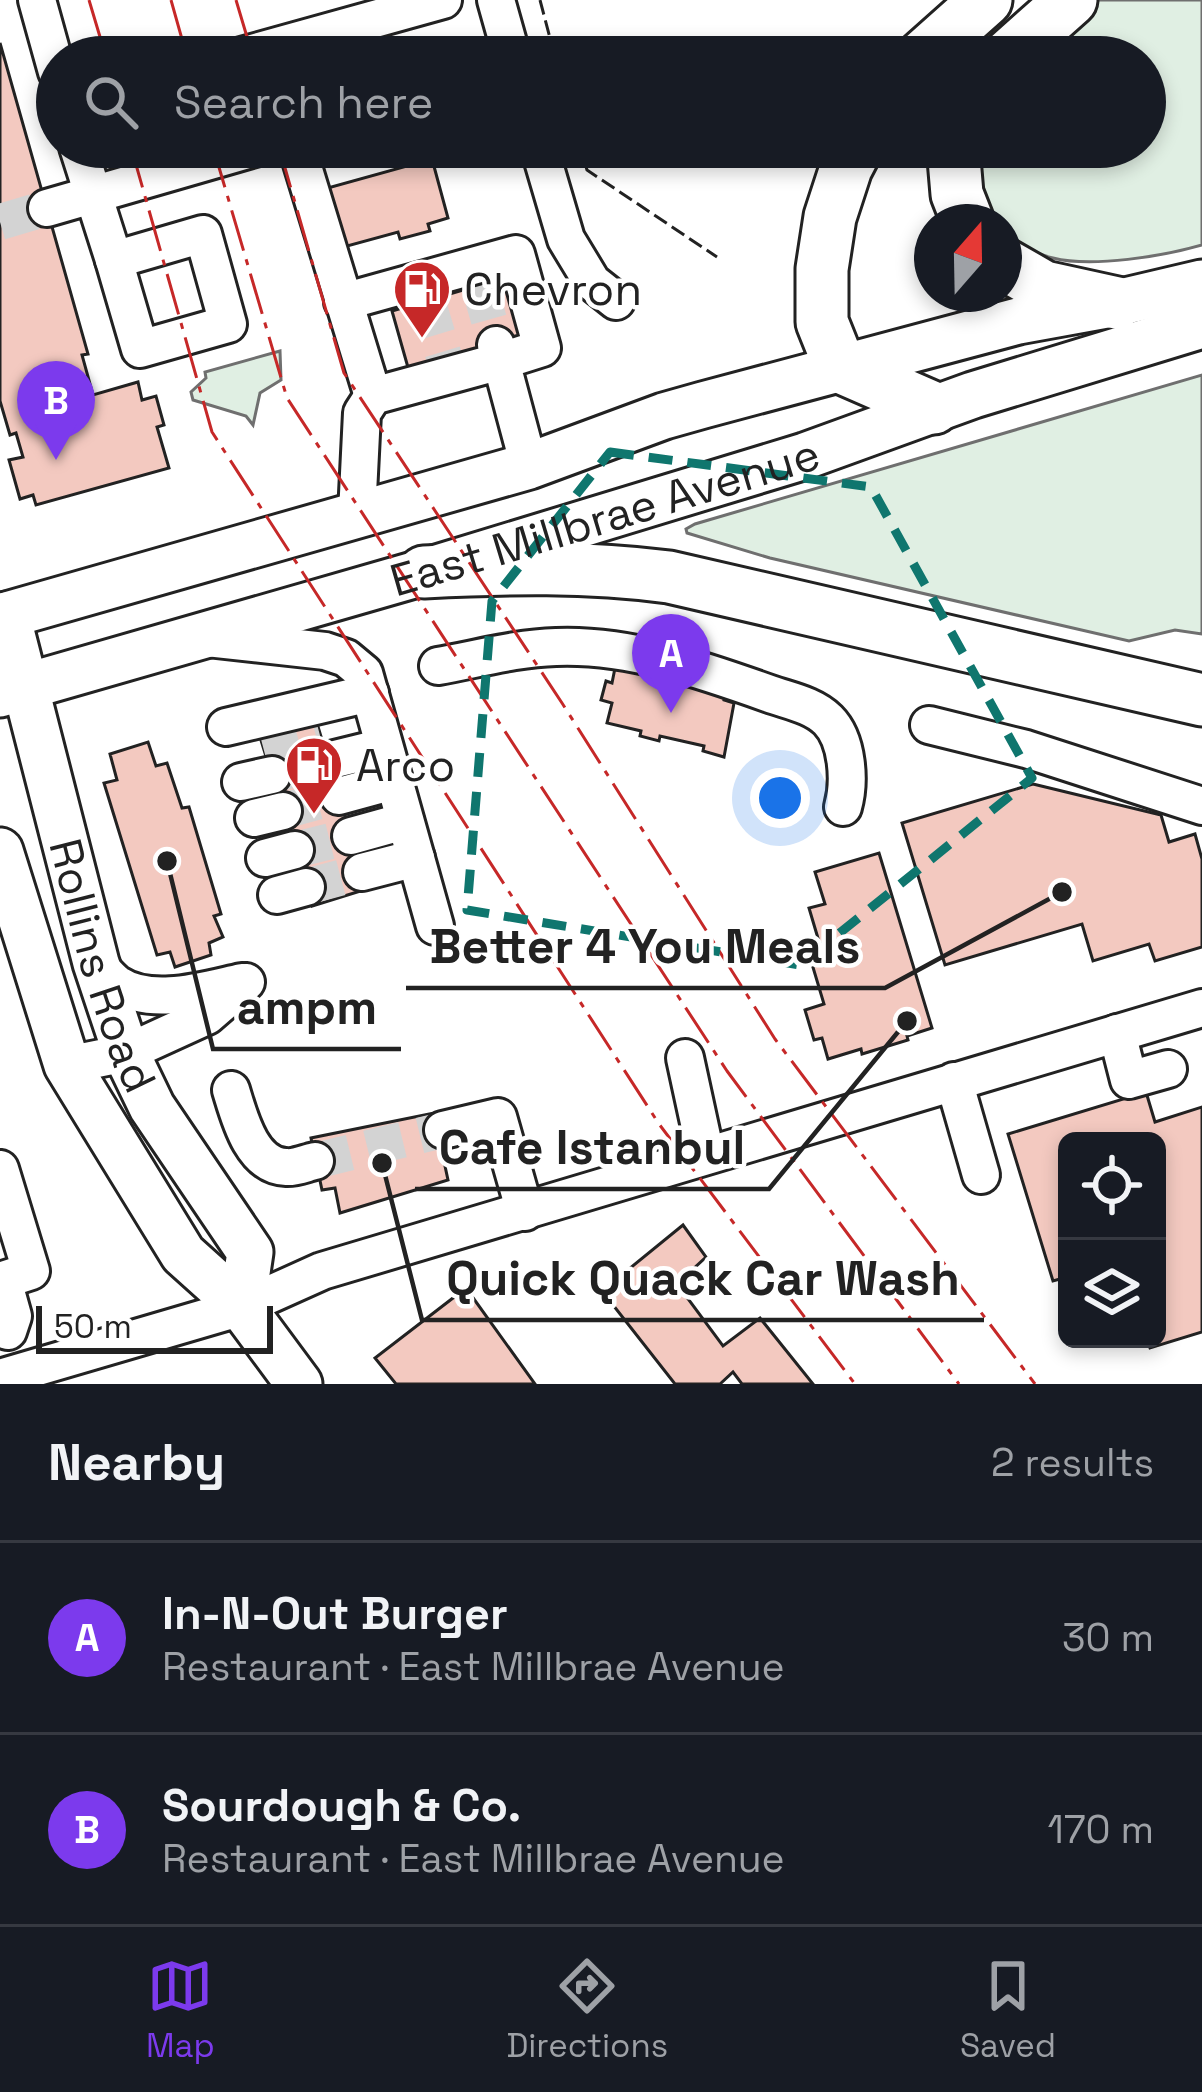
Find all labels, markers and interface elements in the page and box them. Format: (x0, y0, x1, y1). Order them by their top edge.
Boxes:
search box (36, 36, 1166, 168)
icon: search (78, 69, 144, 135)
text: Search here (174, 74, 433, 131)
north arrow (914, 204, 1022, 312)
fuel station icon: Chevron (391, 258, 453, 340)
place label: Chevron (464, 261, 642, 318)
pin: B (17, 361, 95, 460)
street label: East Millbrae Avenue (383, 425, 827, 609)
pin: A (632, 614, 710, 713)
fuel station icon: Arco (283, 734, 345, 816)
place label: Arco (356, 737, 455, 794)
your location (750, 768, 810, 828)
street label: Rollins Road (37, 832, 169, 1102)
callout: Better 4 You Meals (406, 904, 885, 988)
text: Better 4 You Meals (430, 916, 860, 977)
callout: ampm (213, 965, 401, 1049)
text: ampm (237, 977, 377, 1038)
callout: Cafe Istanbul (415, 1105, 769, 1189)
text: Cafe Istanbul (439, 1117, 745, 1178)
map controls (1058, 1132, 1166, 1348)
button: locate (1058, 1132, 1166, 1240)
callout: Quick Quack Car Wash (422, 1236, 984, 1320)
button: layers (1058, 1240, 1166, 1348)
text: Quick Quack Car Wash (446, 1248, 960, 1309)
scale bar (36, 1300, 273, 1353)
text: 50 m (54, 1306, 132, 1348)
text: Nearby (48, 1430, 225, 1495)
text: 2 results (991, 1438, 1154, 1487)
text: In-N-Out Burger (162, 1585, 508, 1642)
text: A (75, 1613, 99, 1662)
text: 30 m (1062, 1613, 1154, 1662)
text: Restaurant · East Millbrae Avenue (162, 1642, 785, 1691)
text: Sourdough & Co. (162, 1777, 521, 1834)
text: B (74, 1805, 100, 1854)
text: 170 m (1047, 1805, 1154, 1854)
text: Restaurant · East Millbrae Avenue (162, 1834, 785, 1883)
tab: Map (146, 1953, 215, 2067)
tab: Directions (506, 1953, 668, 2067)
tab: Saved (960, 1953, 1056, 2067)

